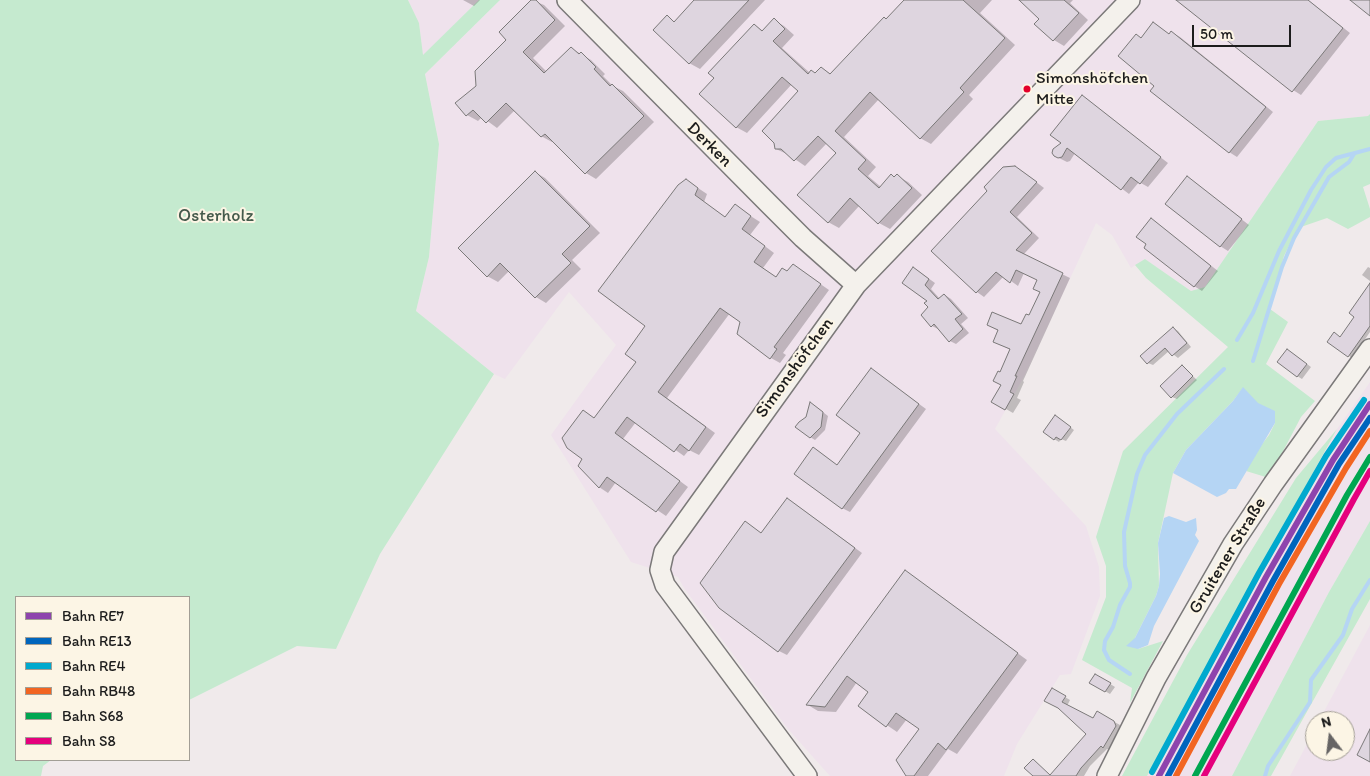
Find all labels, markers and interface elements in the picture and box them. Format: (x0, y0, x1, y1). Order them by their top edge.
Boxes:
scale bar (1195, 15, 1294, 47)
text: 50 m (1200, 25, 1233, 43)
place label: Simonshöfchen Mitte (1036, 69, 1148, 109)
marker: Simonshöfchen Mitte (1022, 84, 1032, 94)
street label: Derken (682, 118, 736, 172)
park label: Osterholz (178, 205, 254, 227)
street label: Simonshöfchen (751, 314, 839, 422)
street label: Gruitener Straße (1185, 494, 1271, 618)
legend (15, 596, 190, 761)
text: Bahn RE7 (62, 607, 124, 625)
text: Bahn RE13 (62, 632, 132, 650)
text: Bahn RE4 (62, 657, 126, 675)
text: Bahn RB48 (62, 682, 135, 700)
text: Bahn S68 (62, 707, 124, 725)
north arrow (1305, 711, 1355, 761)
text: N (1319, 713, 1333, 731)
text: Bahn S8 (62, 732, 116, 750)

